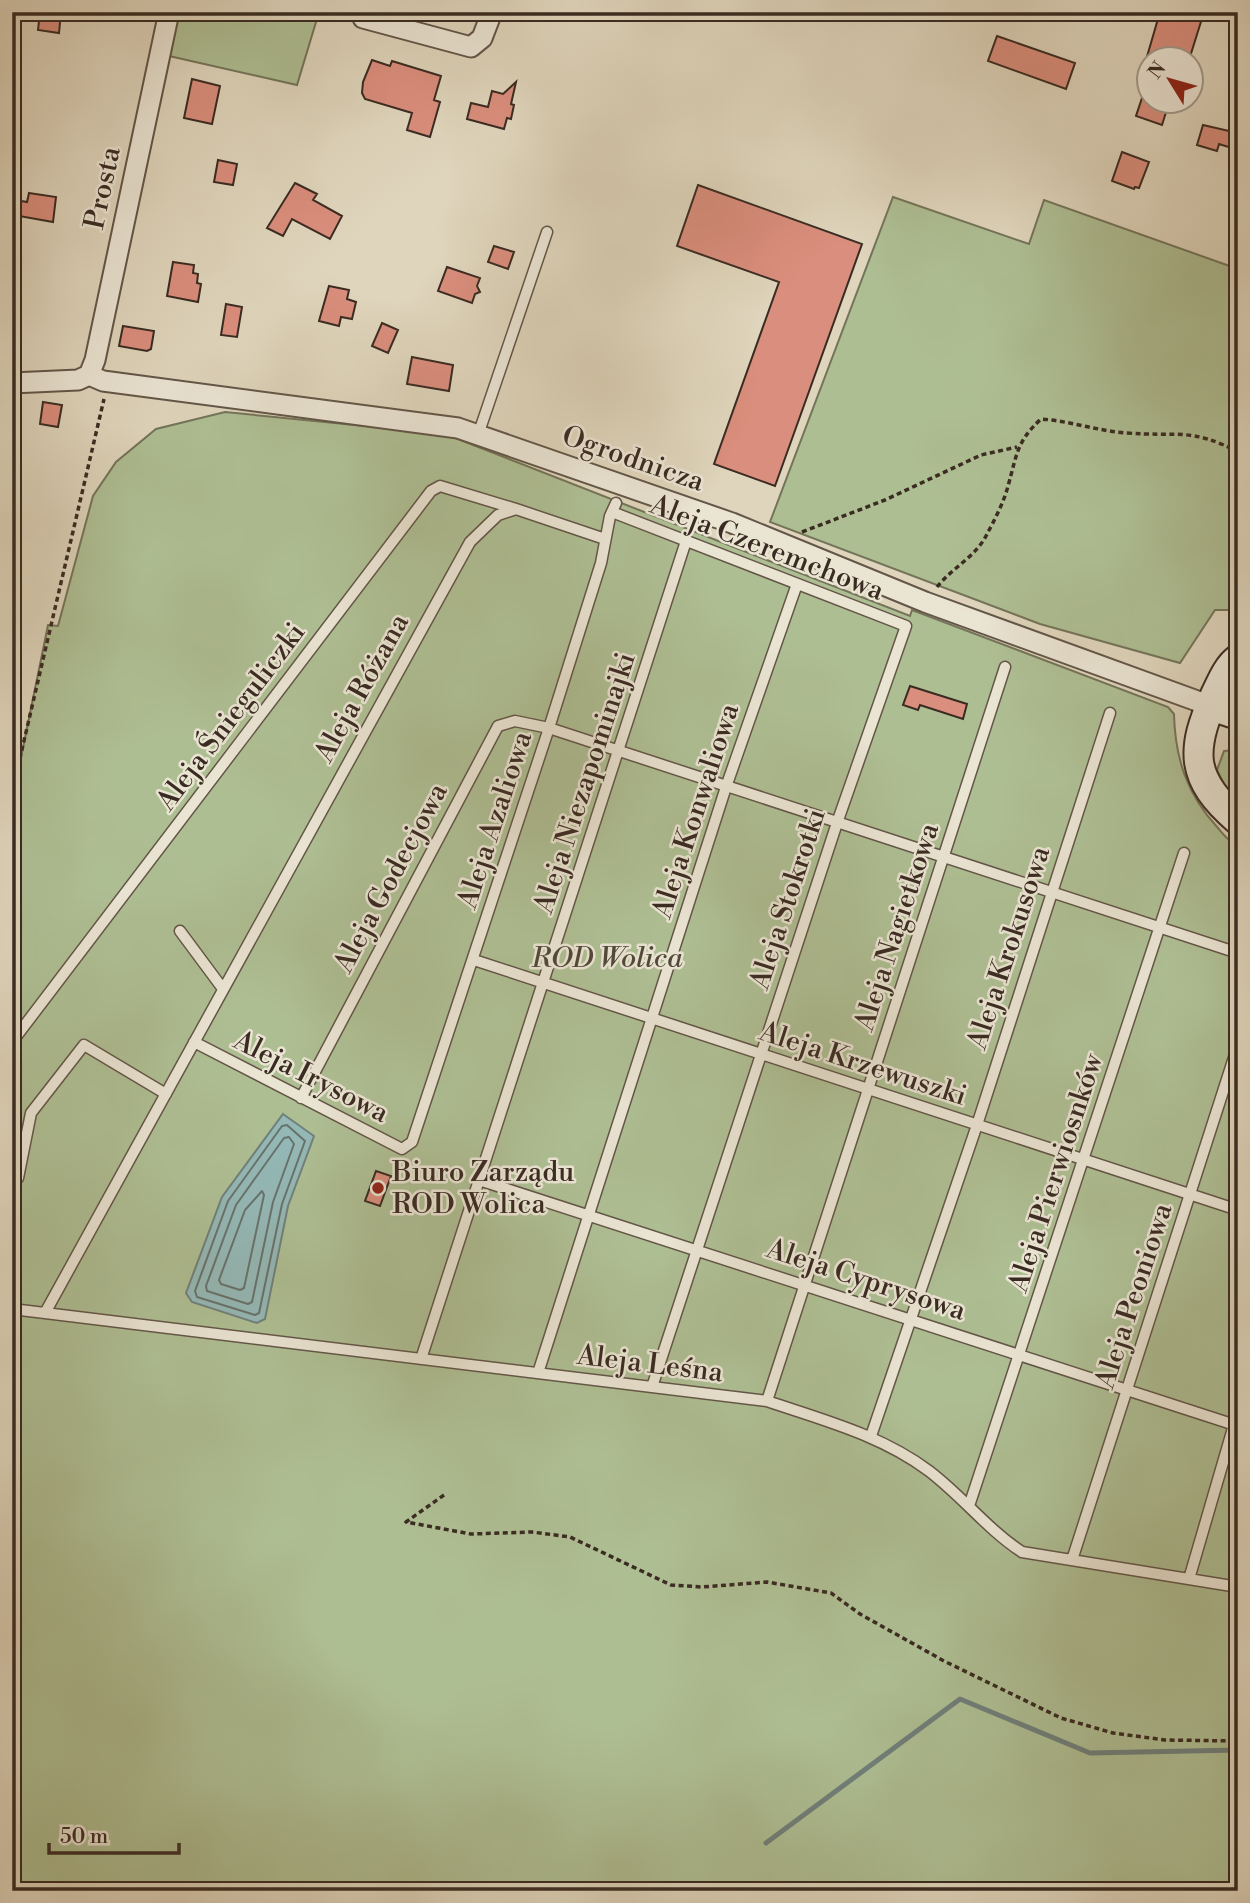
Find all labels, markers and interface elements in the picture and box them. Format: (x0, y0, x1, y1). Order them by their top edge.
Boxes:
north arrow (1134, 46, 1204, 116)
text: N (1143, 57, 1171, 84)
street label: Prosta (77, 143, 129, 233)
street label: Ogrodnicza (557, 418, 710, 500)
street label: Aleja Czeremchowa (644, 487, 890, 609)
street label: Aleja Różana (306, 607, 417, 769)
street label: Aleja Śnieguliczki (147, 615, 313, 819)
street label: Aleja Niezapominajki (526, 648, 644, 919)
street label: Aleja Konwaliowa (645, 699, 747, 924)
street label: Aleja Azaliowa (450, 726, 540, 914)
street label: Aleja Godecjowa (326, 777, 456, 980)
street label: Aleja Stokrotki (742, 804, 834, 995)
street label: Aleja Nagietkowa (847, 818, 947, 1036)
street label: Aleja Krokusowa (959, 841, 1059, 1055)
park label: ROD Wolica (531, 941, 683, 976)
street label: Aleja Krzewuszki (754, 1014, 971, 1114)
street label: Aleja Irysowa (227, 1023, 395, 1131)
street label: Aleja Pierwiosnków (1001, 1049, 1111, 1298)
place label: Biuro Zarządu ROD Wolica (391, 1155, 574, 1222)
marker: Biuro Zarządu ROD Wolica (370, 1180, 386, 1196)
street label: Aleja Peoniowa (1087, 1198, 1181, 1394)
street label: Aleja Cyprysowa (761, 1231, 971, 1329)
street label: Aleja Leśna (574, 1338, 726, 1390)
scale bar (49, 1812, 178, 1856)
text: 50 m (60, 1824, 108, 1850)

